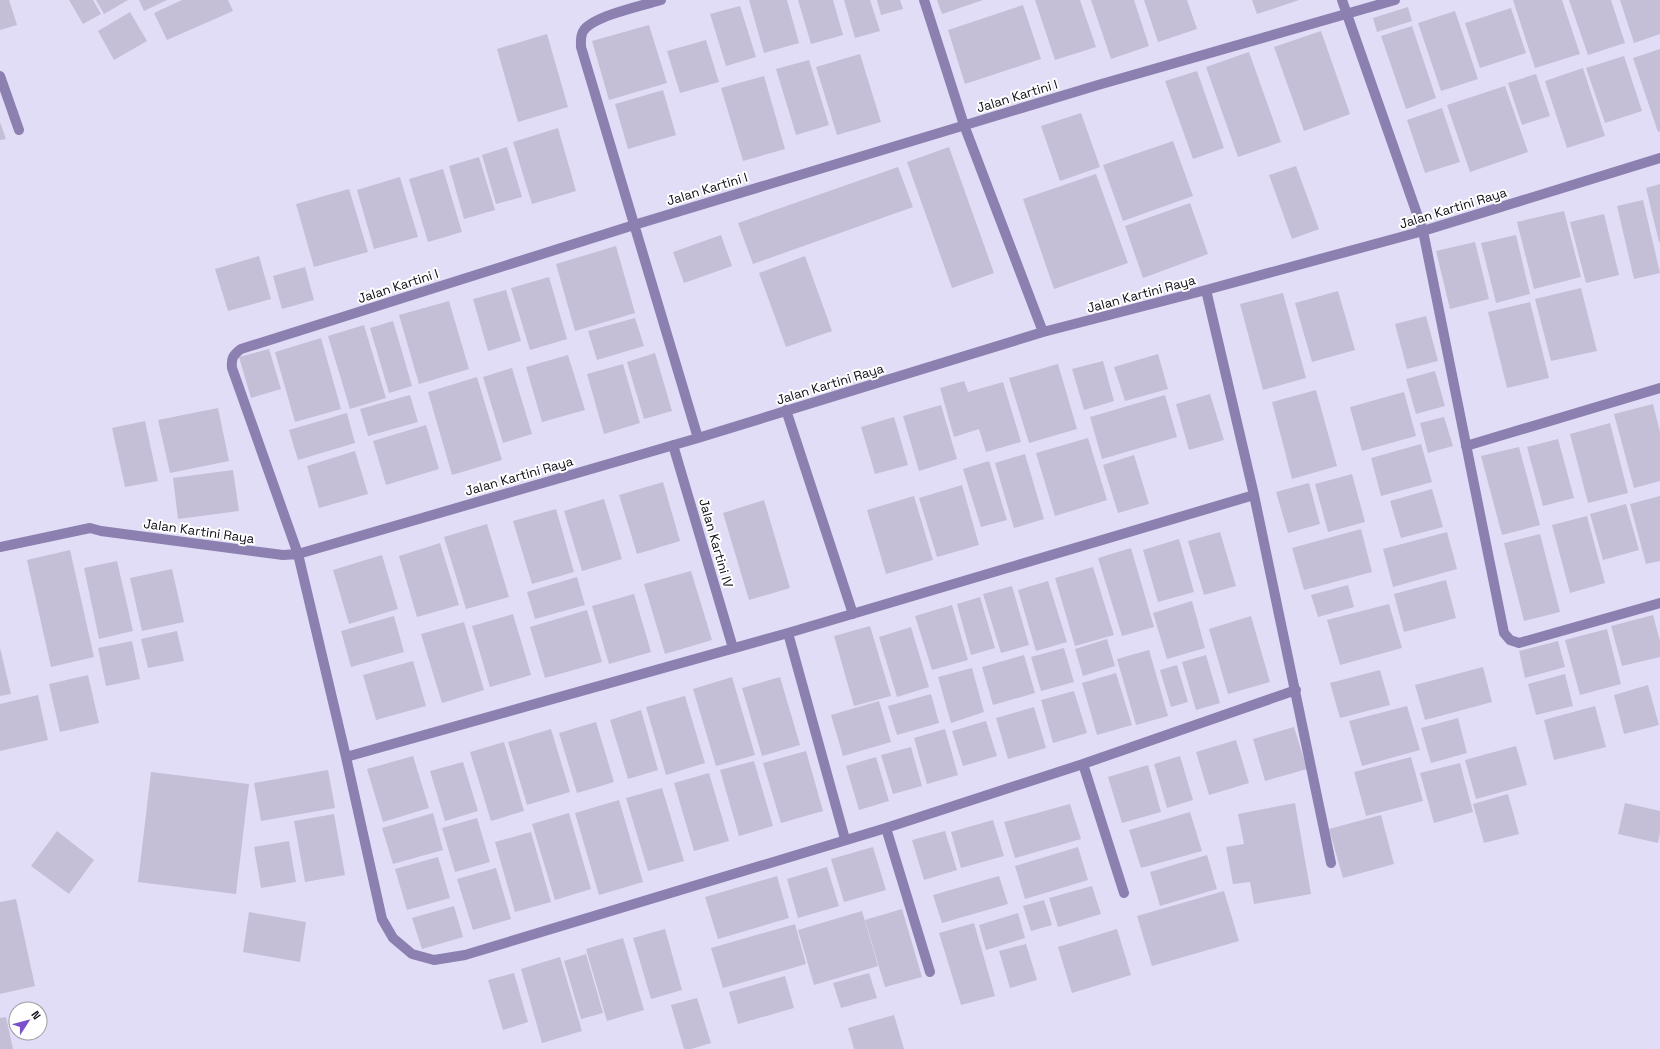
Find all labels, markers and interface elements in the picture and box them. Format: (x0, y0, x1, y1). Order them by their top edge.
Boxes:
street label: Jalan Kartini I (974, 76, 1060, 116)
street label: Jalan Kartini I (664, 169, 750, 209)
street label: Jalan Kartini Raya (1397, 183, 1509, 232)
street label: Jalan Kartini I (355, 265, 441, 307)
street label: Jalan Kartini Raya (1085, 271, 1198, 317)
street label: Jalan Kartini Raya (774, 359, 886, 408)
street label: Jalan Kartini Raya (463, 452, 576, 500)
street label: Jalan Kartini IV (695, 496, 737, 590)
street label: Jalan Kartini Raya (142, 515, 256, 547)
north arrow (8, 1001, 48, 1041)
text: N (28, 1008, 44, 1022)

